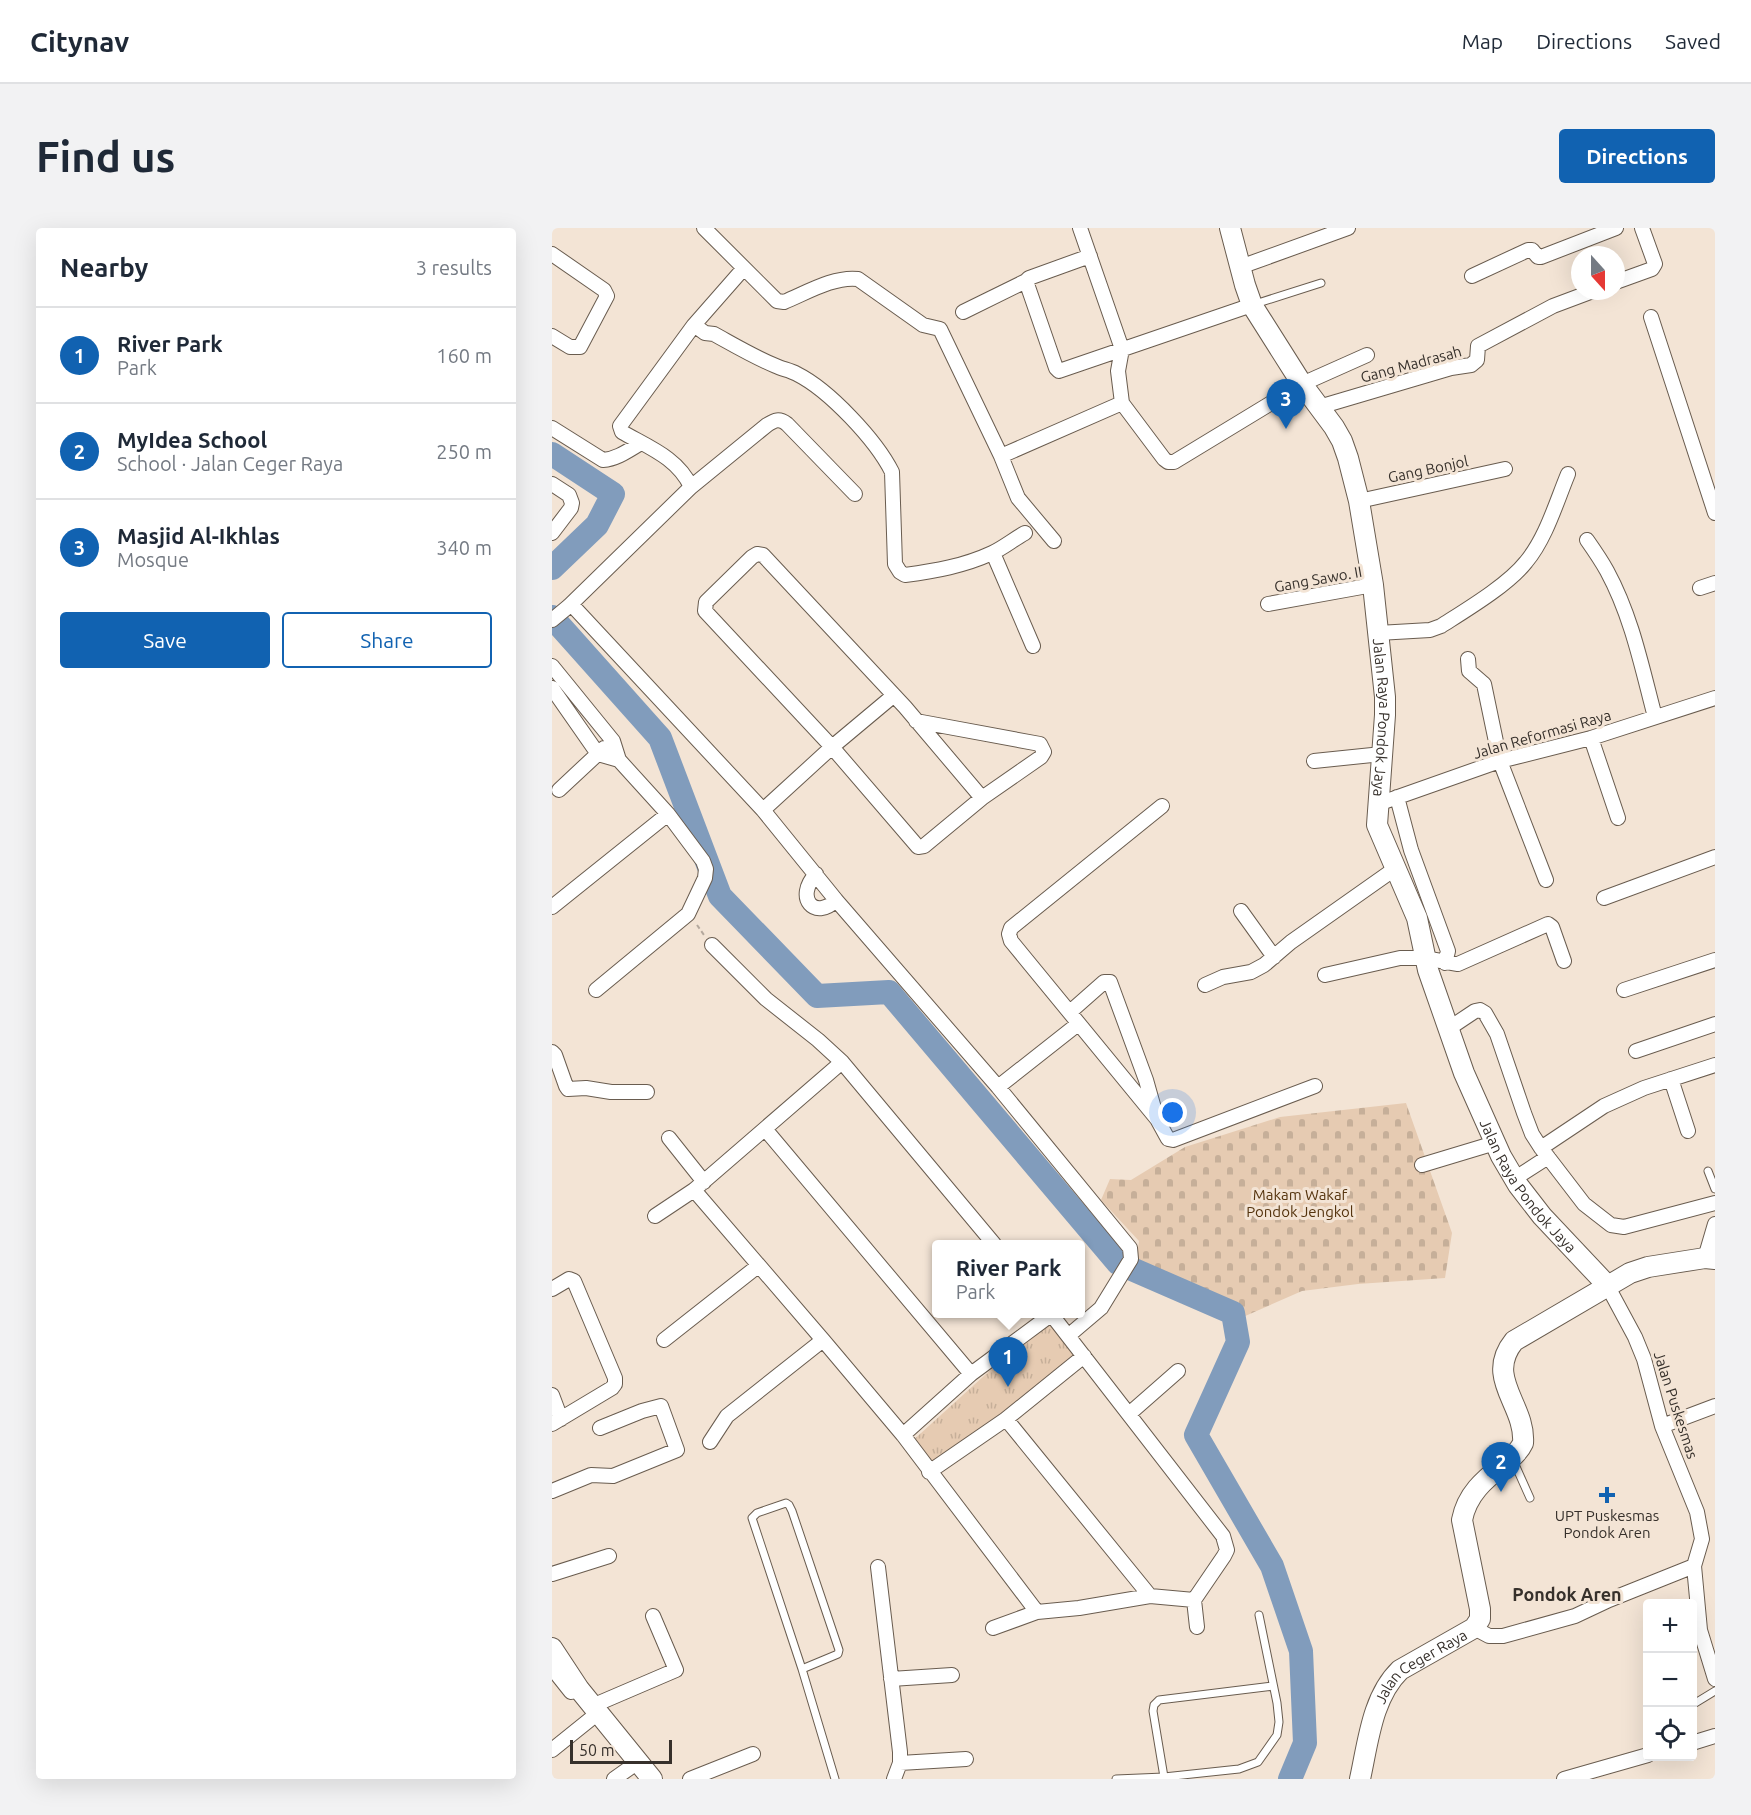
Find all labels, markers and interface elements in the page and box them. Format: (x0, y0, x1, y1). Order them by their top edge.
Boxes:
text: Citynav (30, 26, 129, 57)
text: Map (1462, 29, 1503, 53)
text: Directions (1536, 29, 1632, 53)
text: Saved (1665, 29, 1721, 53)
button: Directions (1559, 129, 1715, 183)
text: Find us (36, 133, 175, 180)
north arrow (1571, 246, 1625, 300)
text: Nearby (60, 253, 148, 282)
text: 3 results (416, 256, 492, 279)
text: River Park (117, 331, 223, 356)
street label: Gang Madrasah (1359, 342, 1463, 386)
text: 1 (74, 344, 85, 367)
text: 160 m (436, 344, 492, 367)
text: Park (117, 356, 157, 379)
pin: 3 (1266, 380, 1306, 429)
text: MyIdea School (117, 427, 267, 452)
text: 2 (74, 440, 85, 463)
text: 250 m (436, 440, 492, 463)
text: School · Jalan Ceger Raya (117, 452, 343, 475)
street label: Gang Bonjol (1386, 452, 1470, 486)
text: Masjid Al-Ikhlas (117, 523, 280, 548)
text: 3 (74, 536, 85, 559)
text: 340 m (436, 536, 492, 559)
text: Mosque (117, 548, 189, 571)
street label: Gang Sawo. II (1273, 563, 1363, 595)
button: Save (60, 612, 270, 668)
button: Share (282, 612, 492, 668)
street label: Jalan Raya Pondok Jaya (1370, 637, 1394, 797)
street label: Jalan Reformasi Raya (1471, 706, 1613, 762)
your location (1158, 1098, 1187, 1127)
street label: Jalan Raya Pondok Jaya (1477, 1116, 1580, 1256)
park label: Makam Wakaf Pondok Jengkol (1246, 1186, 1354, 1220)
popup (932, 1240, 1085, 1318)
text: River Park (956, 1255, 1061, 1280)
text: Park (956, 1280, 995, 1303)
pin: 1 (988, 1338, 1028, 1387)
street label: Jalan Puskesmas (1651, 1349, 1701, 1461)
pin: 2 (1482, 1442, 1520, 1492)
marker: UPT Puskesmas Pondok Aren (1598, 1486, 1616, 1504)
place label: UPT Puskesmas Pondok Aren (1555, 1507, 1659, 1541)
district label: Pondok Aren (1512, 1584, 1622, 1604)
map controls (1643, 1599, 1697, 1761)
button: + (1643, 1599, 1697, 1653)
street label: Jalan Ceger Raya (1371, 1625, 1470, 1706)
button: − (1643, 1653, 1697, 1707)
button: locate (1643, 1707, 1697, 1761)
scale bar (570, 1737, 672, 1764)
text: 50 m (579, 1741, 615, 1759)

